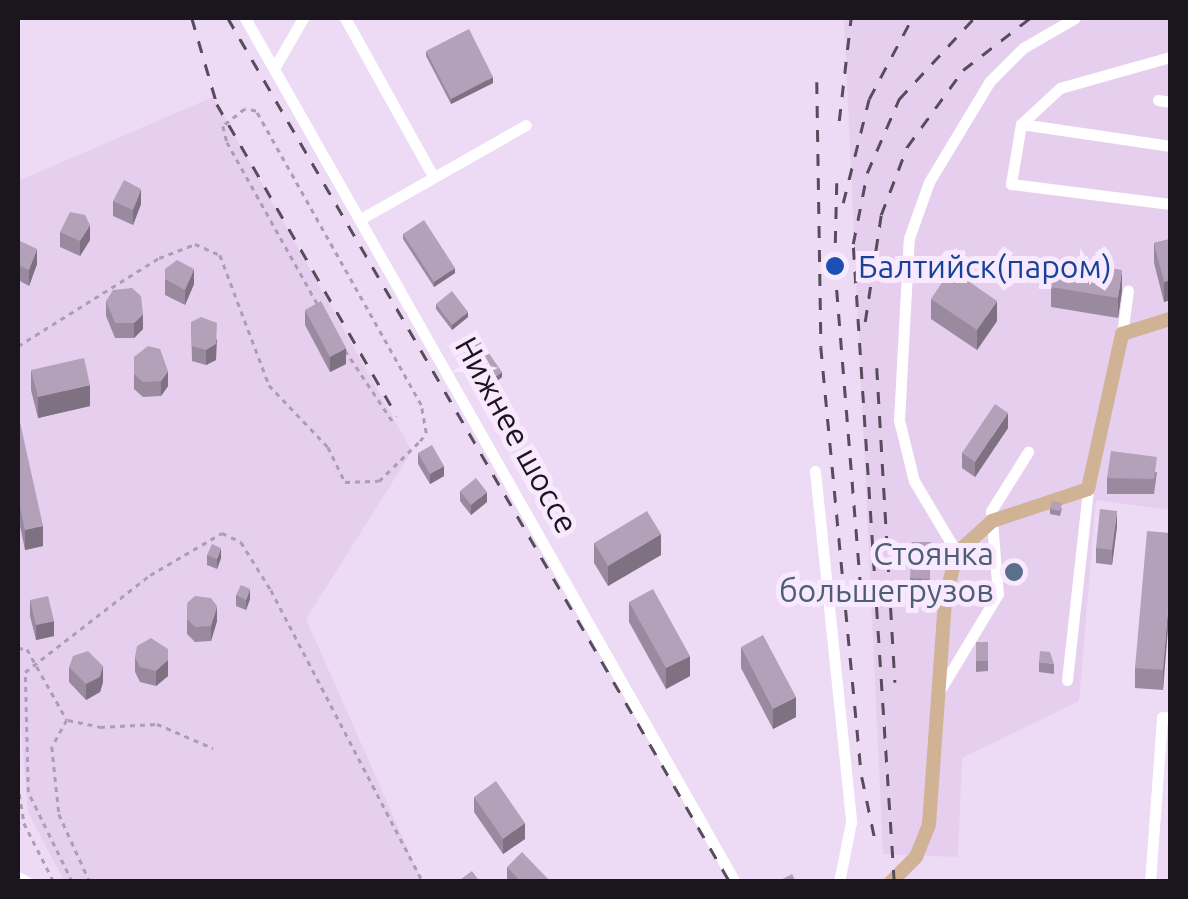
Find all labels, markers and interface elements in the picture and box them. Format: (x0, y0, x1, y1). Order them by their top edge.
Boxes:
place label: Балтийск(паром) (858, 247, 1112, 285)
marker: Балтийск(паром) (822, 253, 848, 279)
street label: Нижнее шоссе (447, 330, 587, 540)
place label: Стоянка большегрузов (779, 535, 994, 610)
marker: Стоянка большегрузов (1003, 561, 1025, 583)

